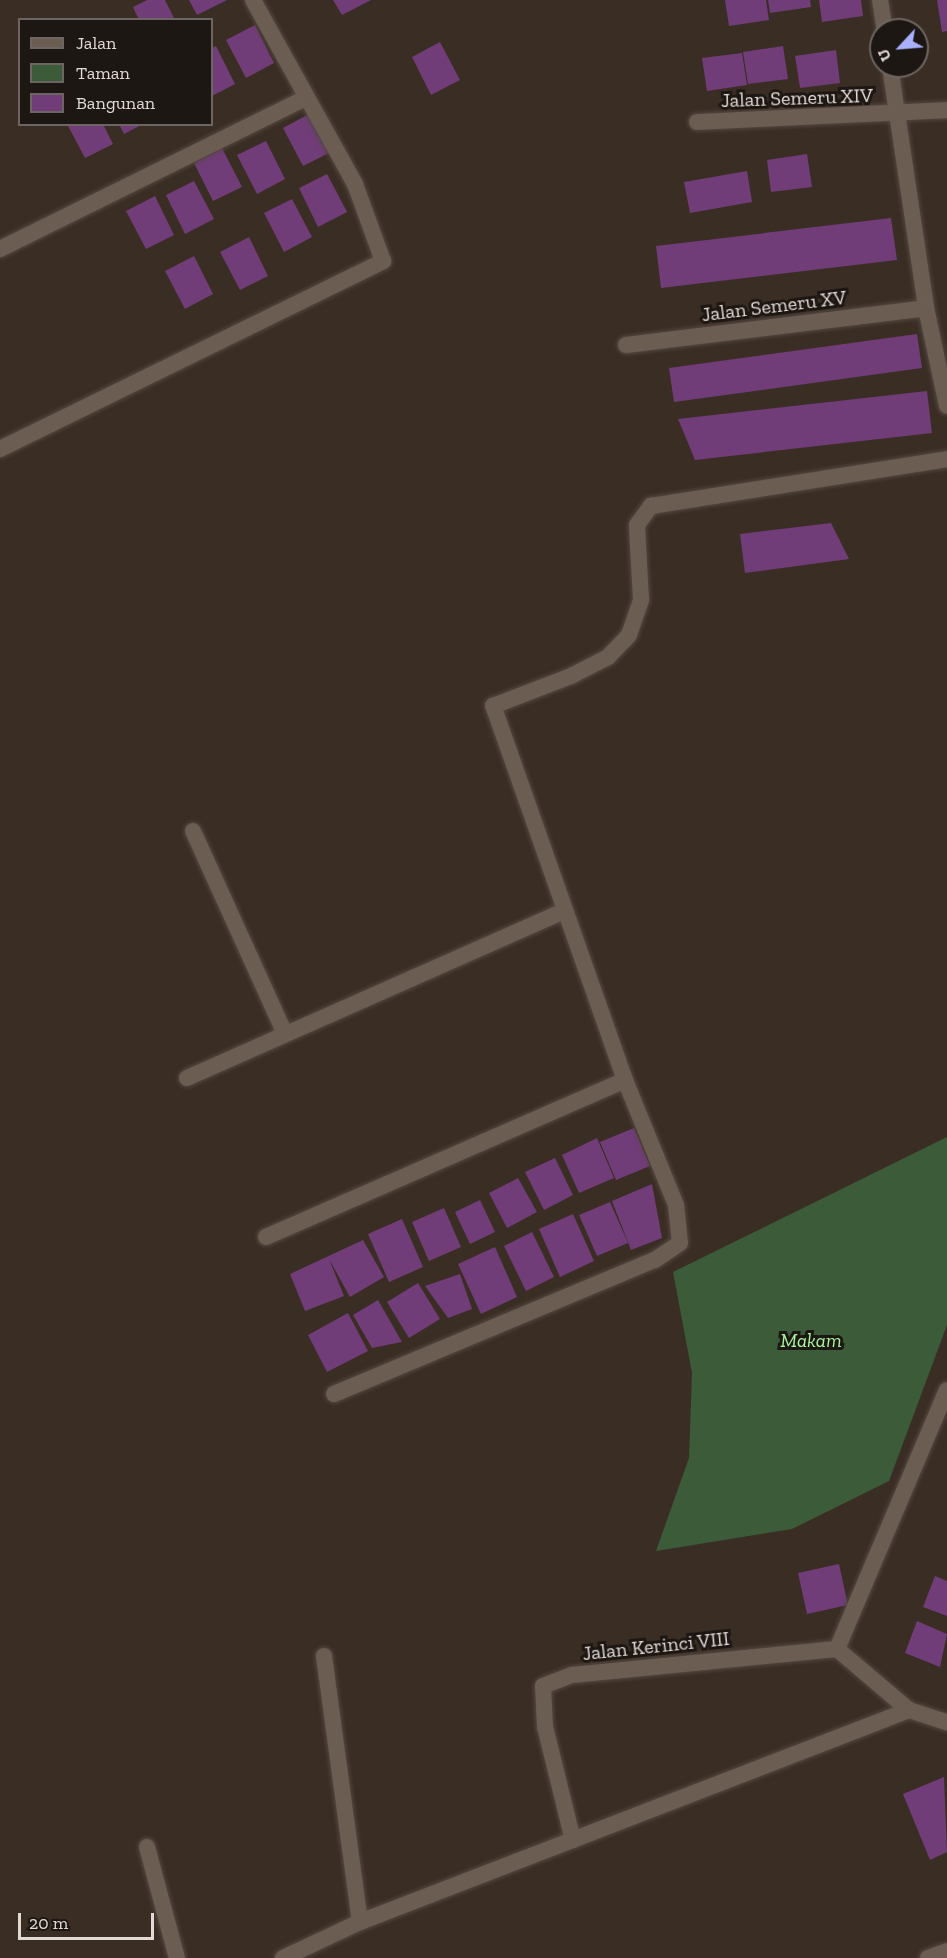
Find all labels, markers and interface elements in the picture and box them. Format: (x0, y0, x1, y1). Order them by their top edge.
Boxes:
legend (18, 18, 213, 126)
north arrow (869, 18, 929, 78)
text: Jalan (76, 32, 116, 54)
text: U (873, 46, 895, 65)
text: Taman (76, 62, 130, 84)
street label: Jalan Semeru XIV (721, 83, 873, 113)
text: Bangunan (76, 92, 155, 114)
street label: Jalan Semeru XV (700, 285, 848, 327)
park label: Makam (780, 1328, 842, 1352)
street label: Jalan Kerinci VIII (581, 1626, 731, 1666)
scale bar (21, 1901, 158, 1939)
text: 20 m (29, 1912, 68, 1934)

